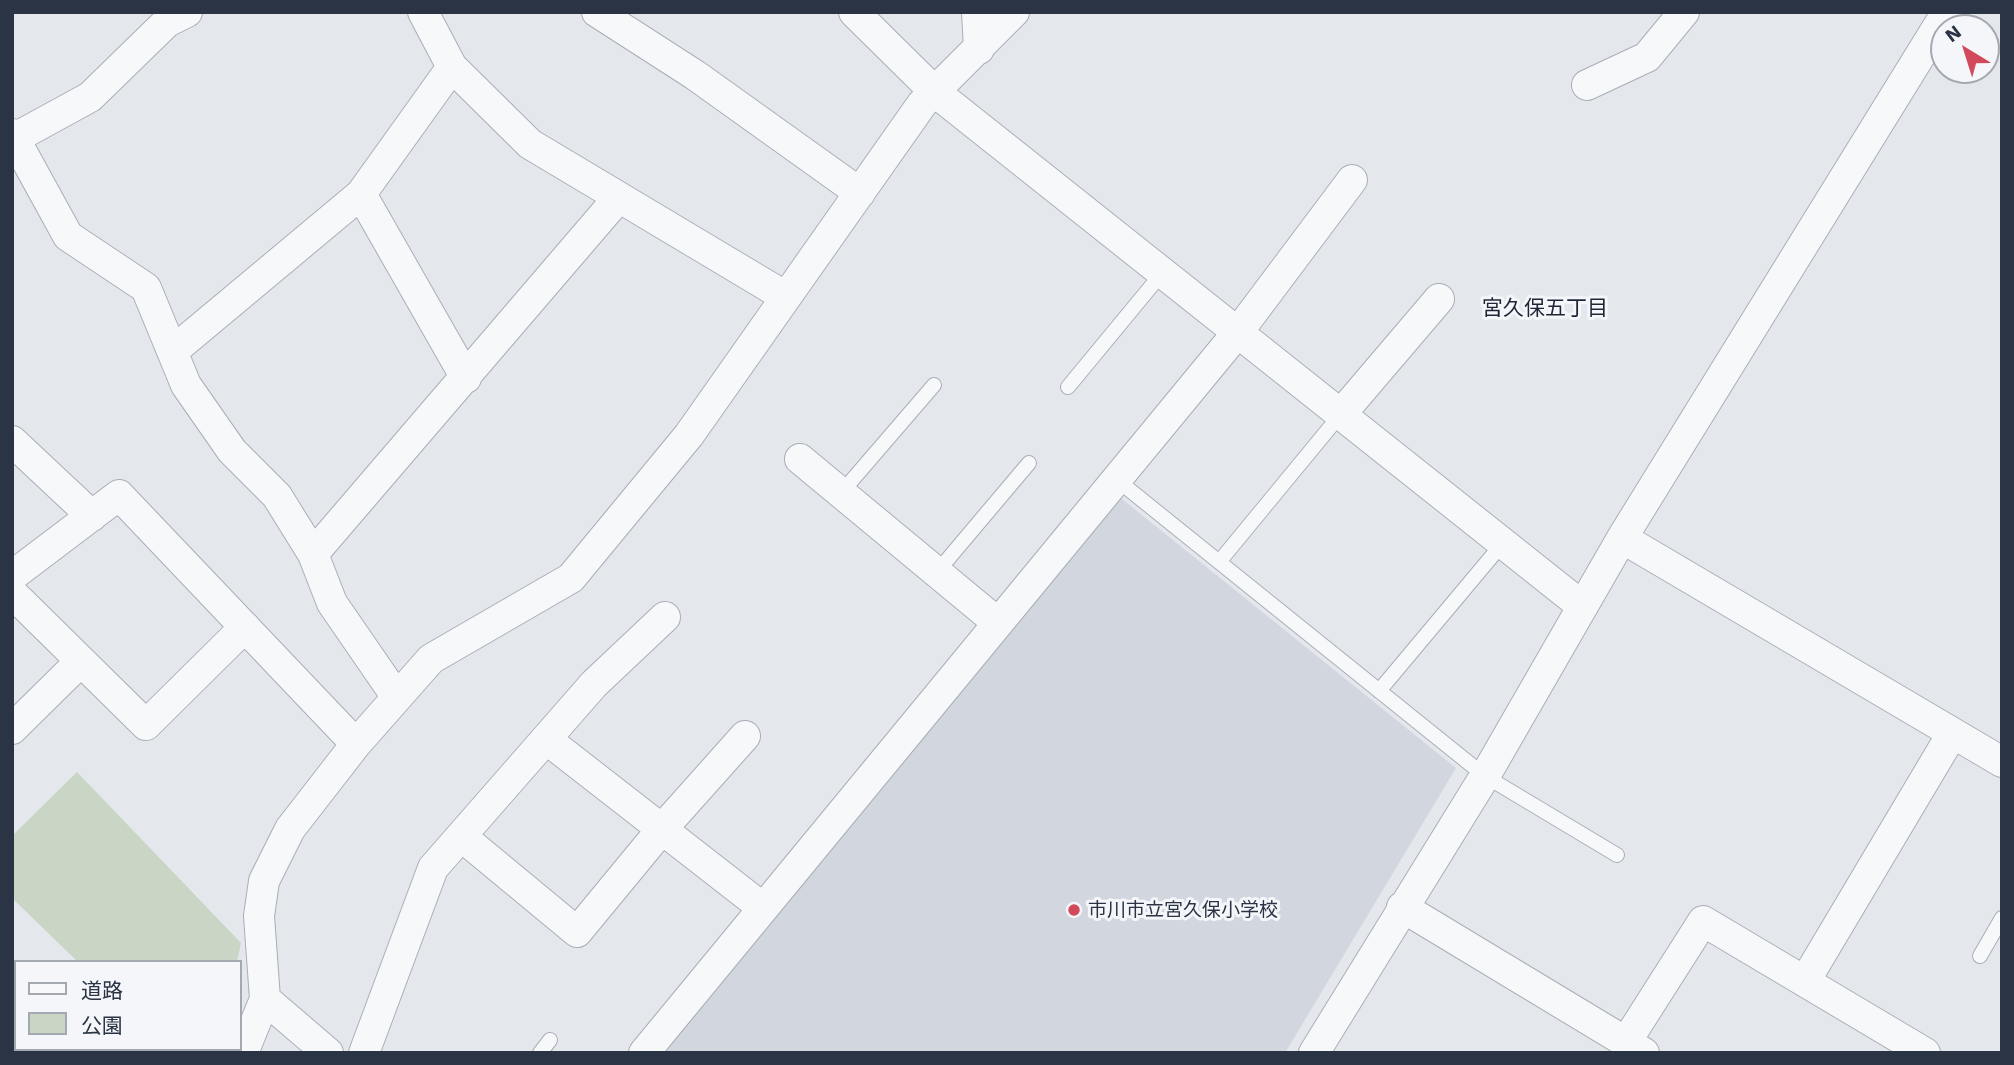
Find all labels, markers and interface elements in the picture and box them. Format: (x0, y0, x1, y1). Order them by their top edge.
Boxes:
north arrow (1930, 14, 2000, 84)
text: N (1940, 20, 1966, 47)
district label: 宮久保五丁目 (1482, 296, 1608, 322)
place label: 市川市立宮久保小学校 (1088, 899, 1278, 921)
marker: 市川市立宮久保小学校 (1066, 902, 1082, 918)
legend (14, 960, 242, 1051)
text: 道路 (81, 978, 123, 1003)
text: 公園 (81, 1013, 123, 1038)

